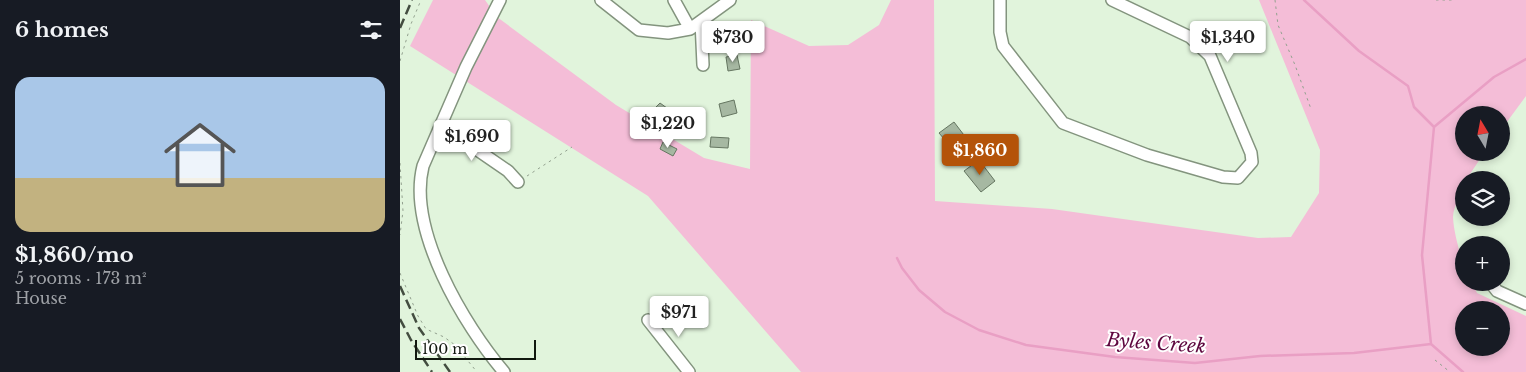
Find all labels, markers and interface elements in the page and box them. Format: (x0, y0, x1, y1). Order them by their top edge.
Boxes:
icon: filters (357, 16, 385, 44)
text: 6 homes (15, 17, 109, 43)
pin: $730 (703, 20, 763, 63)
pin: $1,340 (1187, 20, 1269, 63)
text: $730 (713, 27, 753, 47)
text: $1,340 (1201, 27, 1255, 47)
pin: $1,220 (627, 106, 709, 149)
north arrow (1455, 106, 1510, 161)
map controls (1455, 106, 1510, 356)
icon: home (155, 110, 245, 200)
text: $1,220 (641, 113, 695, 133)
pin: $1,690 (431, 120, 513, 162)
text: $1,690 (445, 126, 499, 146)
pin: $1,860 (939, 134, 1021, 176)
text: $1,860 (953, 140, 1007, 160)
button: layers (1455, 171, 1510, 226)
button: + (1455, 236, 1510, 291)
text: $1,860/mo (15, 242, 134, 268)
text: 5 rooms · 173 m² (15, 268, 147, 288)
text: House (15, 288, 67, 308)
pin: $971 (649, 296, 709, 338)
button: − (1455, 301, 1510, 356)
text: $971 (661, 302, 697, 322)
water label: Byles Creek (1105, 328, 1206, 358)
scale bar (415, 337, 536, 360)
text: 100 m (422, 340, 467, 358)

